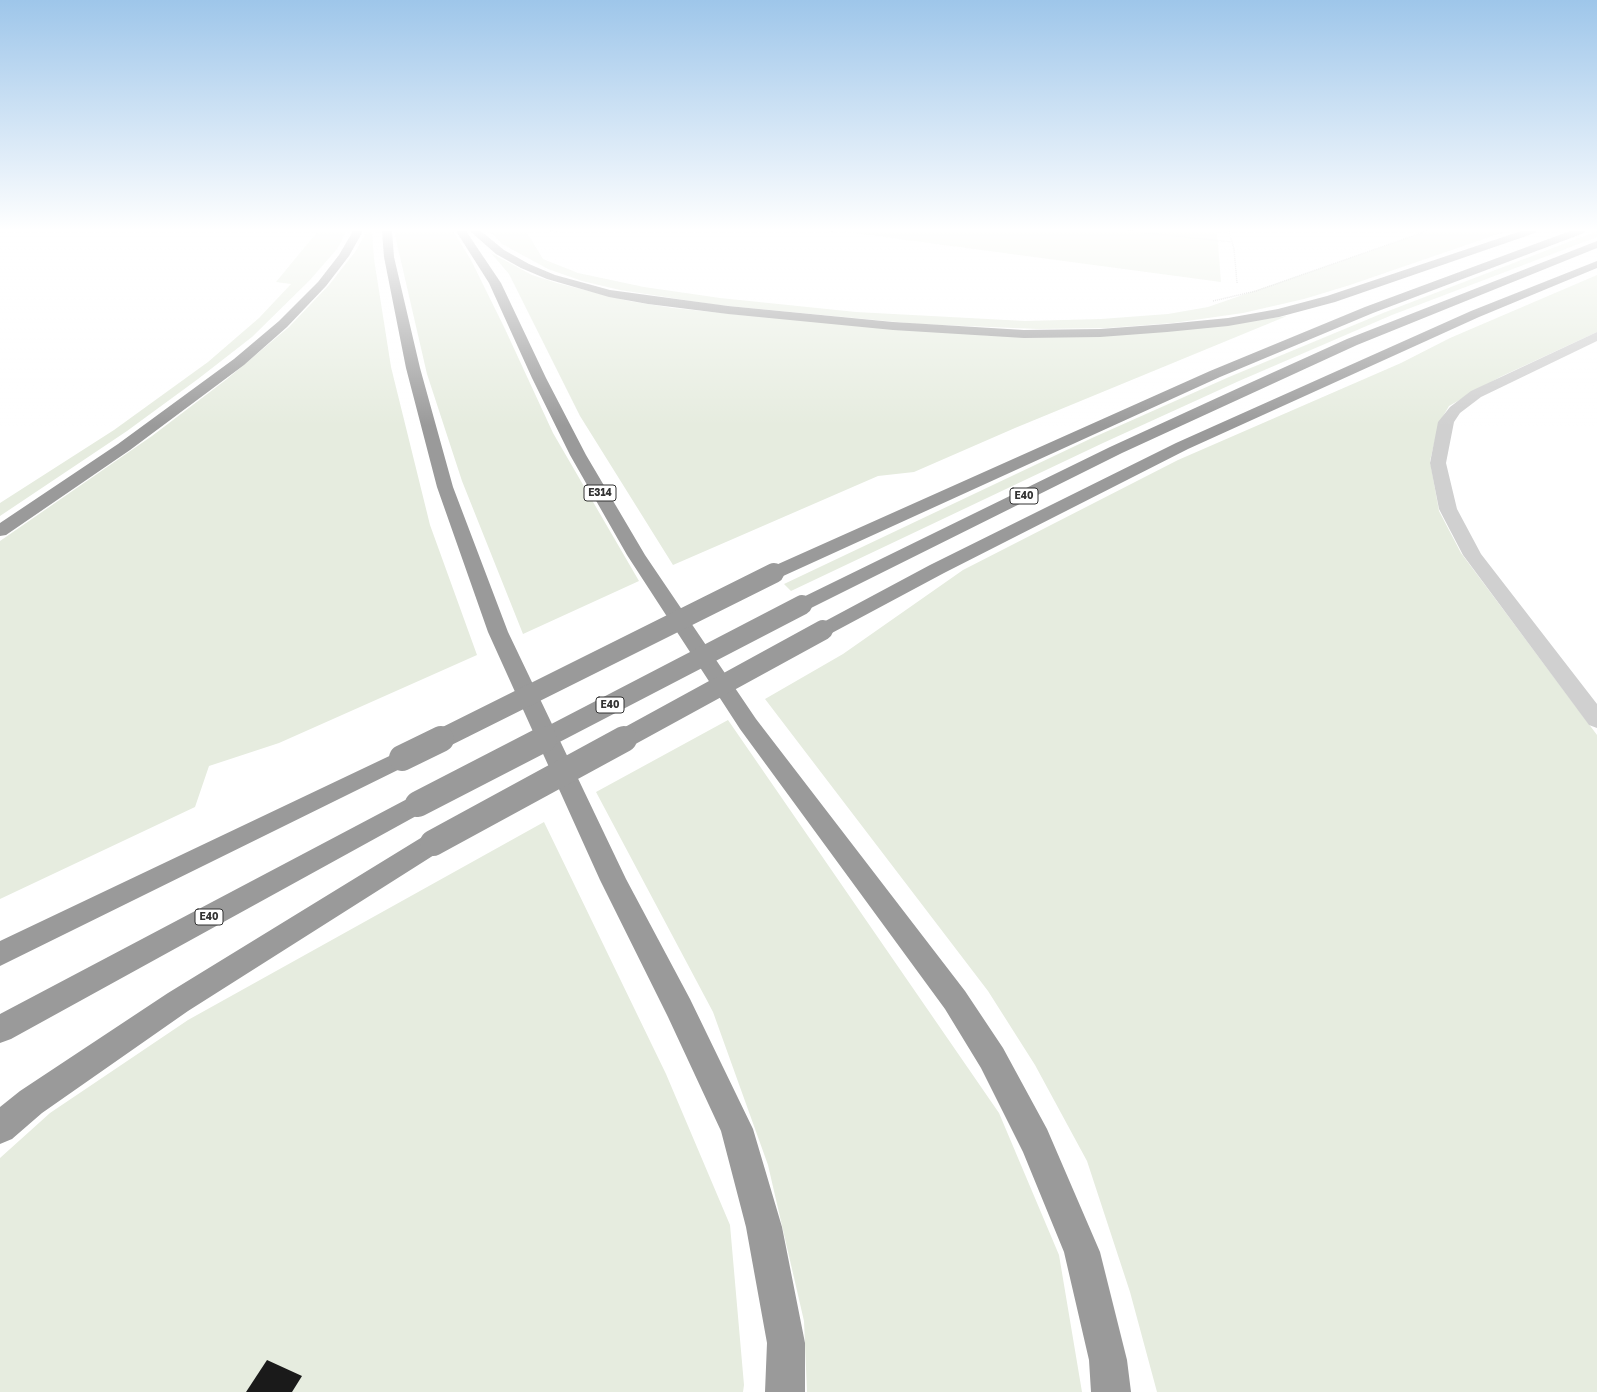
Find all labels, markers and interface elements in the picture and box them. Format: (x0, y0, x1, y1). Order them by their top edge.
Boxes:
road number: E314 (584, 485, 616, 501)
road number: E40 (1010, 488, 1038, 504)
road number: E40 (596, 697, 624, 713)
road number: E40 (195, 909, 223, 925)

